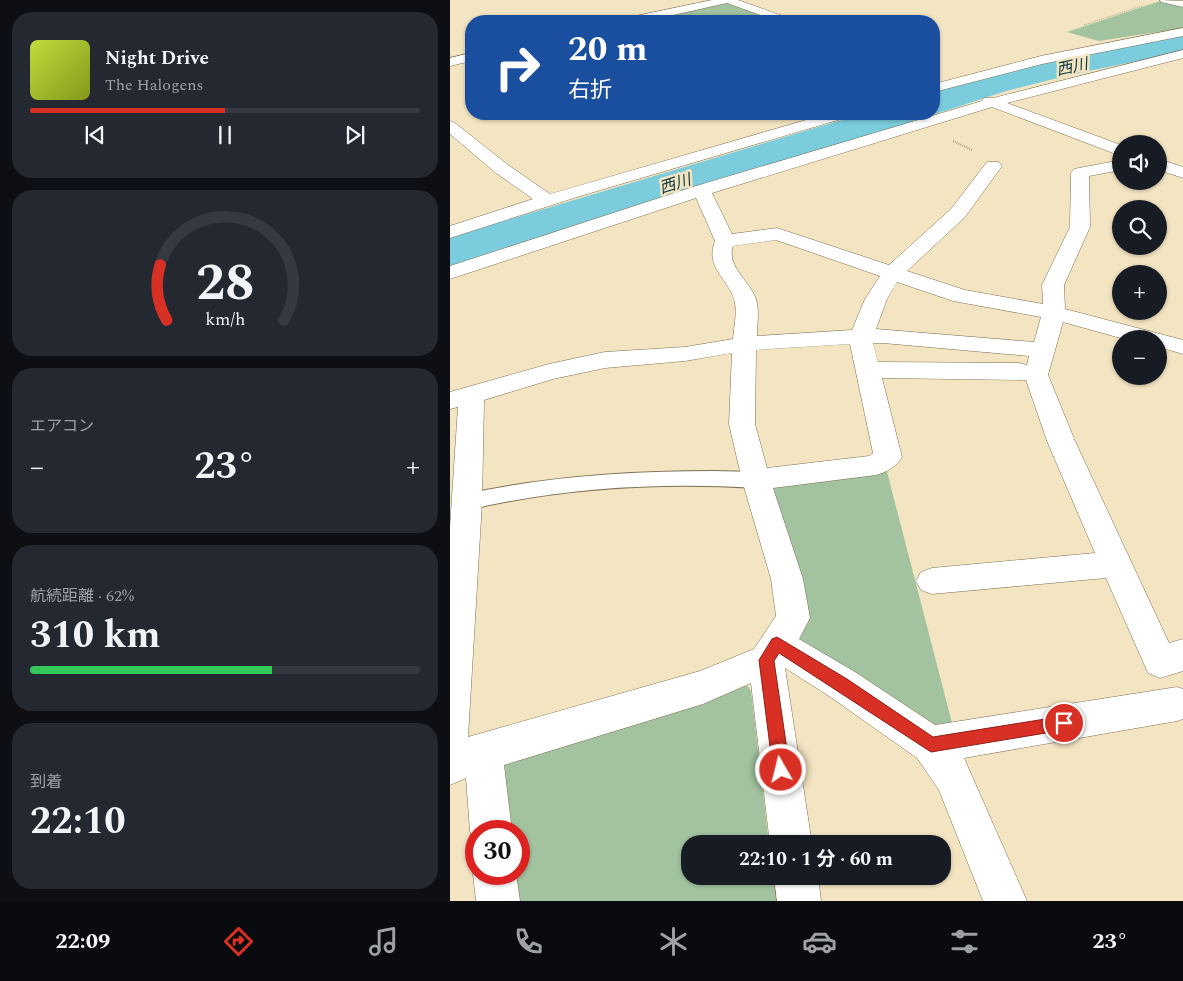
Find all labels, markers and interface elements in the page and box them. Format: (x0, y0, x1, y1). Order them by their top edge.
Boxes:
text: 20 m (568, 23, 648, 76)
icon: right (485, 35, 550, 100)
text: Night Drive (105, 44, 209, 73)
water label: 西川 (1054, 52, 1092, 82)
text: The Halogens (105, 73, 203, 97)
text: 右折 (568, 74, 612, 107)
icon: previous (81, 121, 109, 149)
icon: pause (211, 121, 239, 149)
icon: next (341, 121, 369, 149)
map controls (1112, 135, 1167, 385)
button: sound (1112, 135, 1167, 190)
water label: 西川 (656, 167, 696, 200)
button: search (1112, 200, 1167, 255)
text: 28 (196, 244, 254, 323)
button: + (1112, 265, 1167, 320)
text: km/h (205, 306, 245, 333)
button: − (1112, 330, 1167, 385)
text: エアコン (30, 414, 94, 438)
text: 23° (194, 438, 256, 496)
text: − (30, 446, 44, 489)
text: + (406, 446, 420, 489)
text: 航続距離 · 62% (30, 584, 134, 608)
text: 310 km (30, 607, 161, 665)
pin (1043, 702, 1085, 744)
icon: arrive (1050, 709, 1078, 737)
position arrow (754, 743, 806, 795)
text: 到着 (30, 770, 62, 794)
text: 22:10 (30, 793, 125, 851)
speed limit sign: 30 (465, 820, 530, 885)
text: 22:10 · 1 分 · 60 m (739, 845, 893, 874)
icon: directions (221, 924, 256, 959)
icon: music (366, 924, 401, 959)
icon: phone (511, 924, 546, 959)
icon: climate (656, 924, 691, 959)
icon: car (802, 924, 837, 959)
icon: filters (947, 924, 982, 959)
text: 22:09 (55, 925, 110, 958)
text: 23° (1092, 925, 1128, 958)

